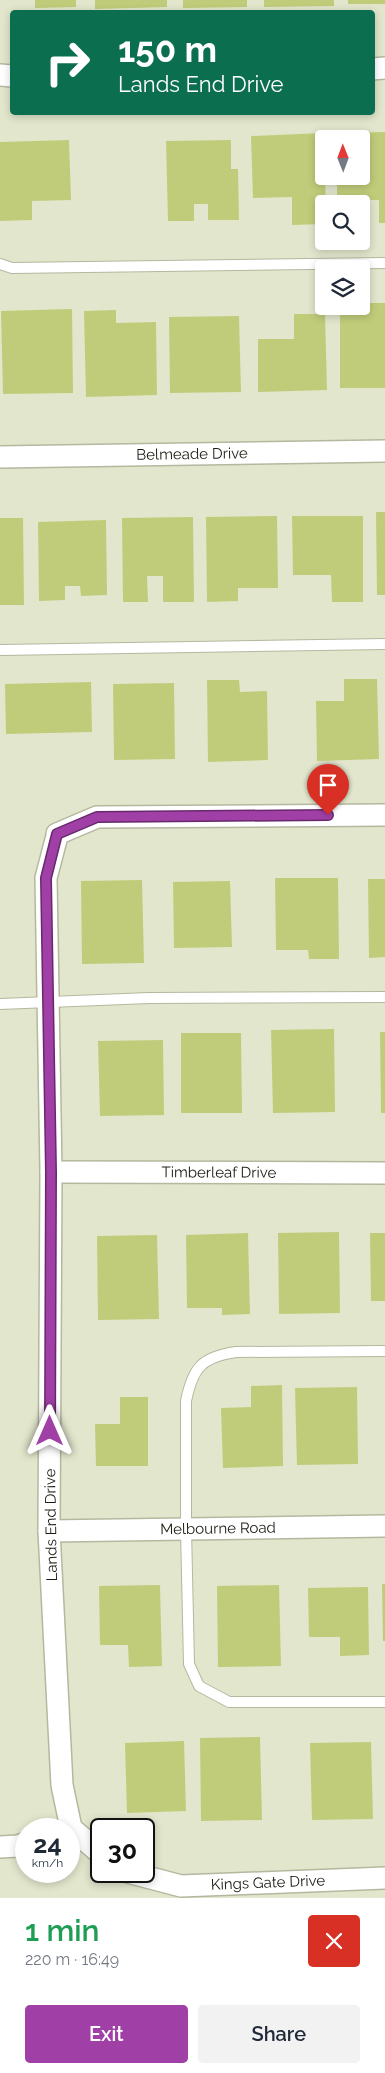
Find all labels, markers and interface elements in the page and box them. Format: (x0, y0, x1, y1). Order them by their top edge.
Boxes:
text: 150 m (118, 29, 217, 70)
icon: right (35, 30, 100, 95)
text: Lands End Drive (118, 71, 283, 97)
north arrow (315, 130, 370, 185)
map controls (315, 130, 370, 315)
button: search (315, 195, 370, 250)
button: layers (315, 260, 370, 315)
street label: Belmeade Drive (136, 444, 248, 464)
pin (307, 764, 349, 815)
icon: arrive (314, 771, 342, 799)
street label: Timberleaf Drive (162, 1163, 277, 1182)
position arrow (23, 1404, 75, 1456)
street label: Lands End Drive (41, 1468, 61, 1582)
street label: Melbourne Road (160, 1519, 276, 1538)
speed limit sign: 30 (90, 1818, 155, 1883)
text: 24 (33, 1829, 62, 1859)
text: km/h (32, 1856, 63, 1870)
street label: Kings Gate Drive (211, 1871, 326, 1894)
text: 1 min (25, 1913, 100, 1948)
button: close (308, 1915, 360, 1967)
text: 220 m · 16:49 (25, 1950, 119, 1969)
button: Exit (25, 2005, 188, 2063)
button: Share (198, 2005, 360, 2063)

